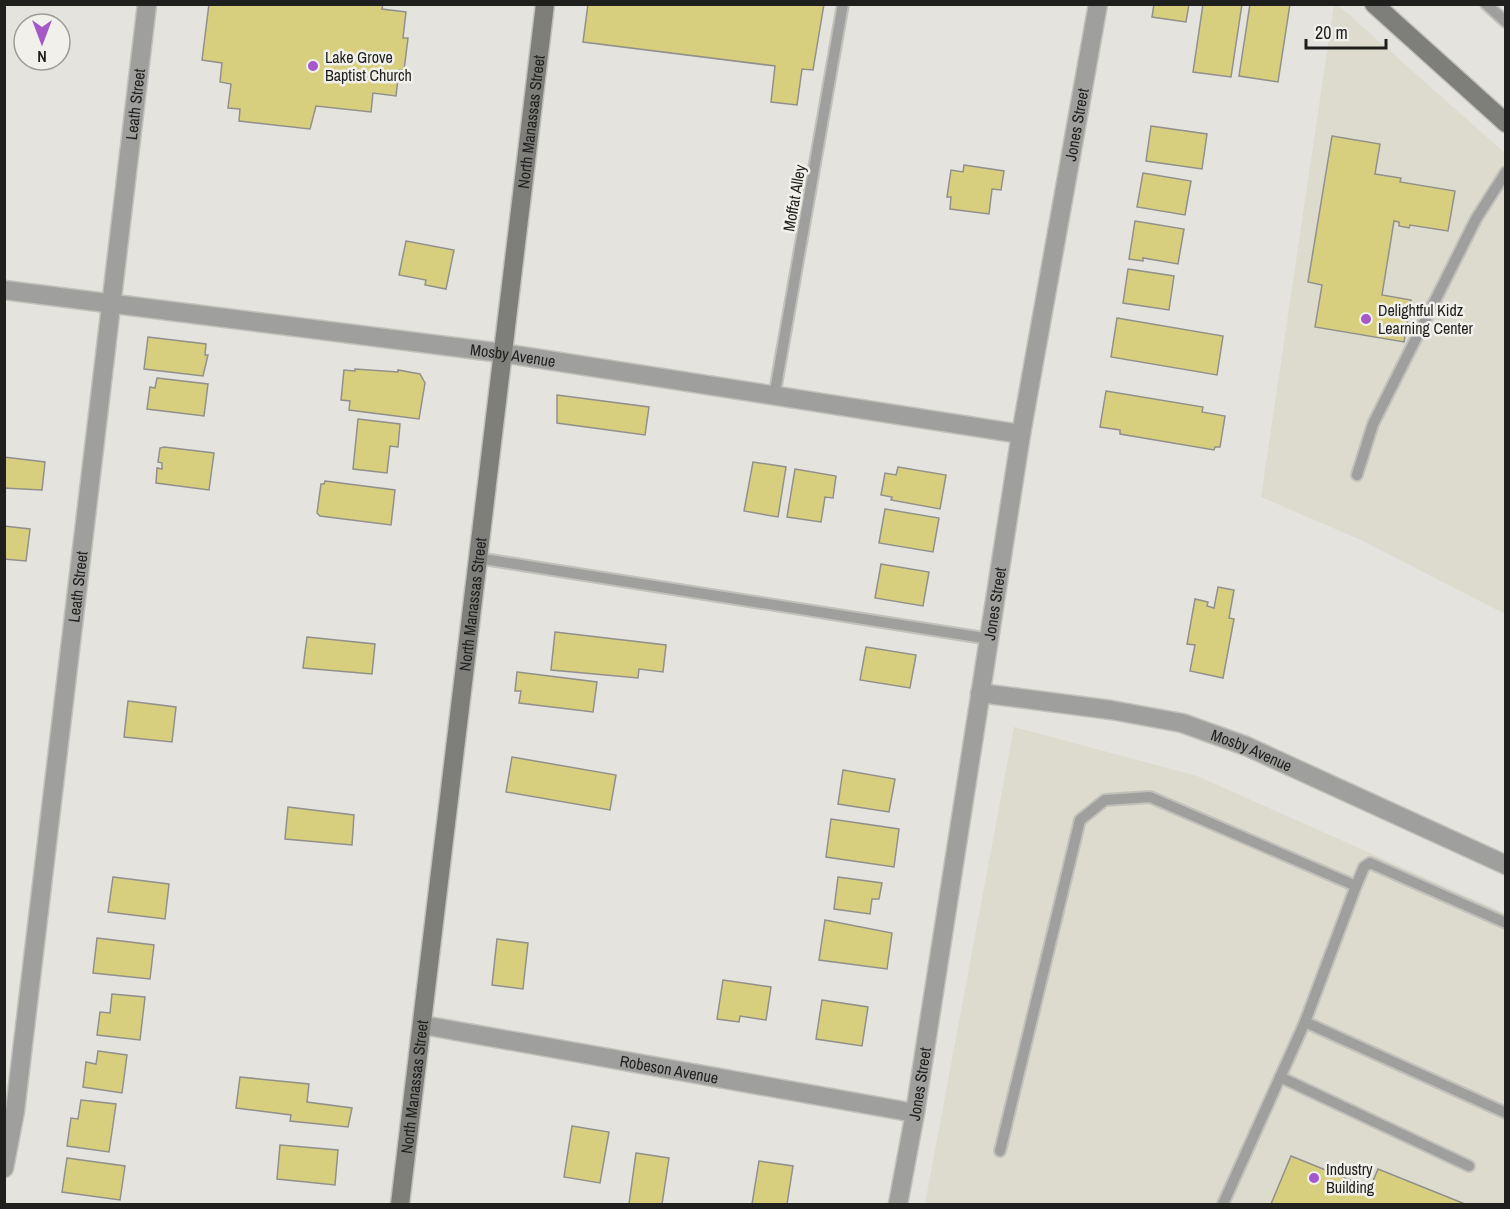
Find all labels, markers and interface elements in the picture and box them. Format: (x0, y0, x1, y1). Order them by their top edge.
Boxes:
north arrow (12, 12, 72, 72)
scale bar (1306, 12, 1386, 50)
text: 20 m (1315, 20, 1348, 45)
text: N (37, 46, 47, 68)
place label: Lake Grove Baptist Church (325, 46, 412, 86)
street label: North Manassas Street (512, 54, 550, 190)
marker: Lake Grove Baptist Church (306, 59, 320, 73)
street label: Leath Street (120, 67, 150, 141)
street label: Jones Street (1059, 86, 1094, 163)
street label: Moffat Alley (777, 162, 811, 233)
place label: Delightful Kidz Learning Center (1378, 299, 1473, 339)
marker: Delightful Kidz Learning Center (1359, 312, 1373, 326)
street label: Mosby Avenue (469, 338, 557, 372)
street label: North Manassas Street (453, 536, 491, 672)
street label: Leath Street (62, 550, 93, 624)
street label: Jones Street (978, 565, 1011, 642)
street label: Mosby Avenue (1208, 723, 1296, 777)
street label: North Manassas Street (395, 1019, 433, 1155)
street label: Jones Street (903, 1045, 936, 1122)
street label: Robeson Avenue (618, 1049, 720, 1089)
place label: Industry Building (1326, 1158, 1375, 1198)
marker: Industry Building (1307, 1171, 1321, 1185)

